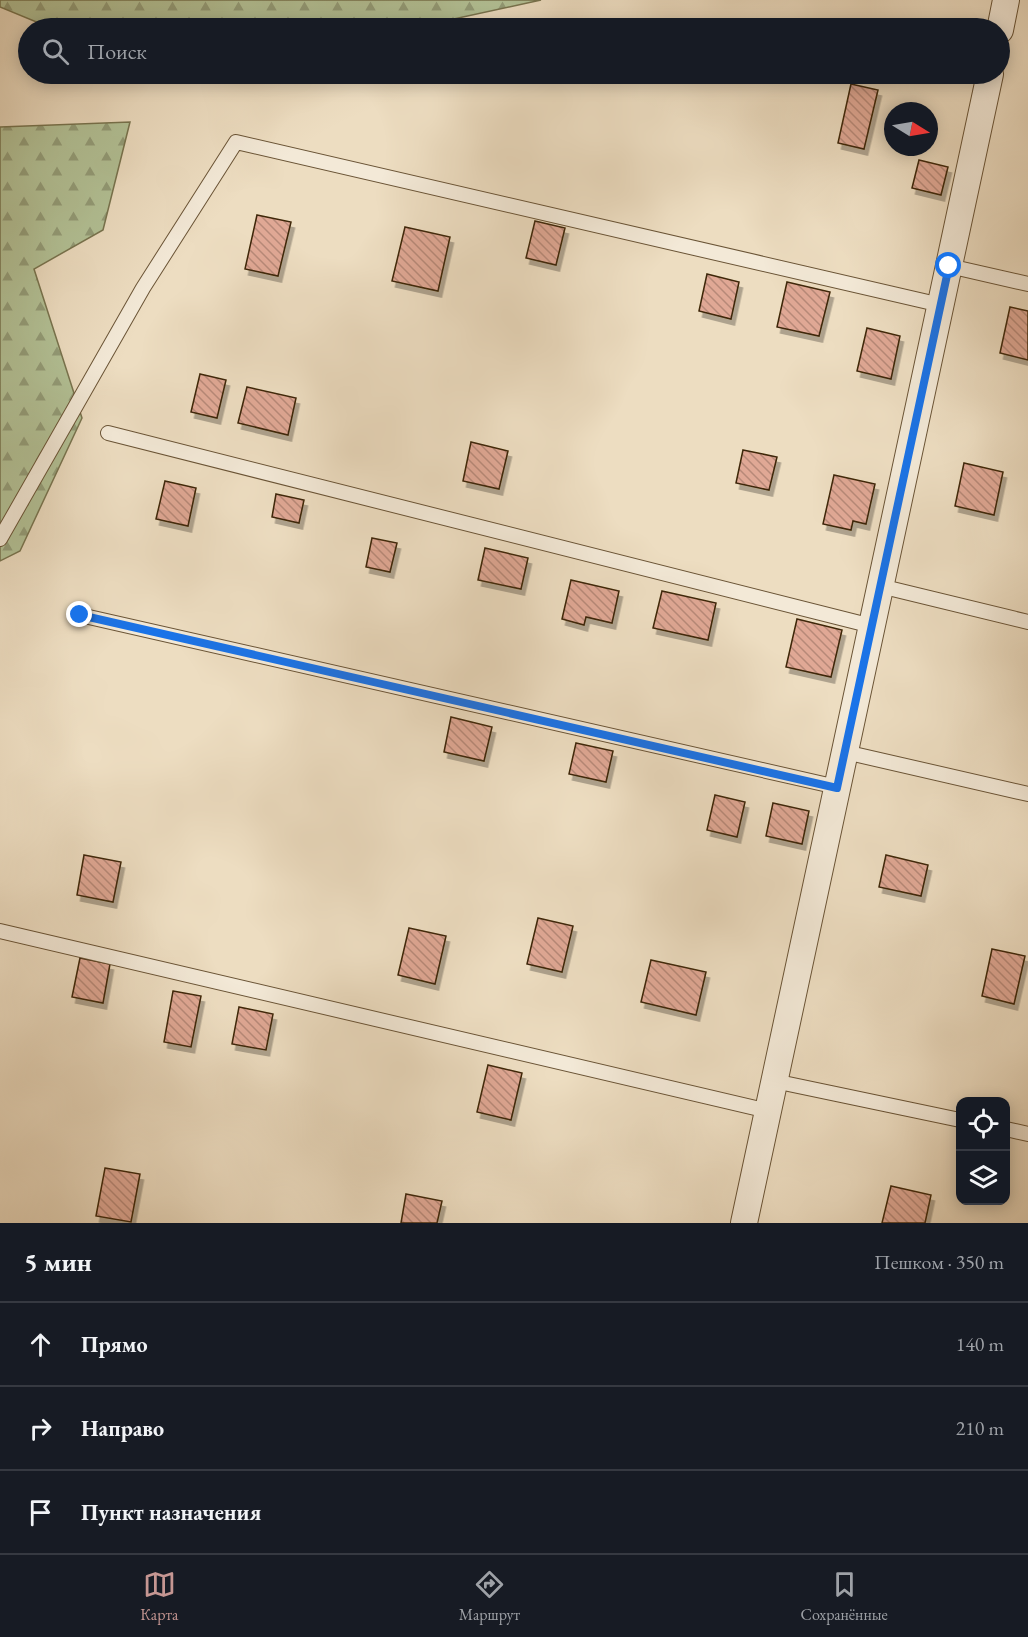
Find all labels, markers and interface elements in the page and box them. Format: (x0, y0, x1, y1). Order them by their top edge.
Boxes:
search box (18, 18, 1010, 84)
icon: search (39, 35, 72, 68)
text: Поиск (87, 37, 147, 66)
north arrow (884, 102, 938, 156)
route start (935, 252, 961, 278)
route end (66, 601, 92, 627)
map controls (956, 1097, 1010, 1205)
button: locate (956, 1097, 1010, 1151)
button: layers (956, 1151, 1010, 1205)
text: 5 мин (24, 1245, 92, 1279)
text: Пешком · 350 m (874, 1249, 1004, 1275)
icon: ahead (24, 1328, 57, 1361)
text: Прямо (81, 1330, 148, 1359)
text: 140 m (956, 1331, 1004, 1357)
icon: right (24, 1412, 57, 1445)
text: Направо (81, 1414, 164, 1443)
text: 210 m (956, 1415, 1004, 1441)
icon: arrive (24, 1496, 57, 1529)
text: Пункт назначения (81, 1498, 261, 1527)
tab: Карта (140, 1568, 178, 1625)
tab: Маршрут (459, 1568, 520, 1625)
tab: Сохранённые (801, 1568, 888, 1625)

